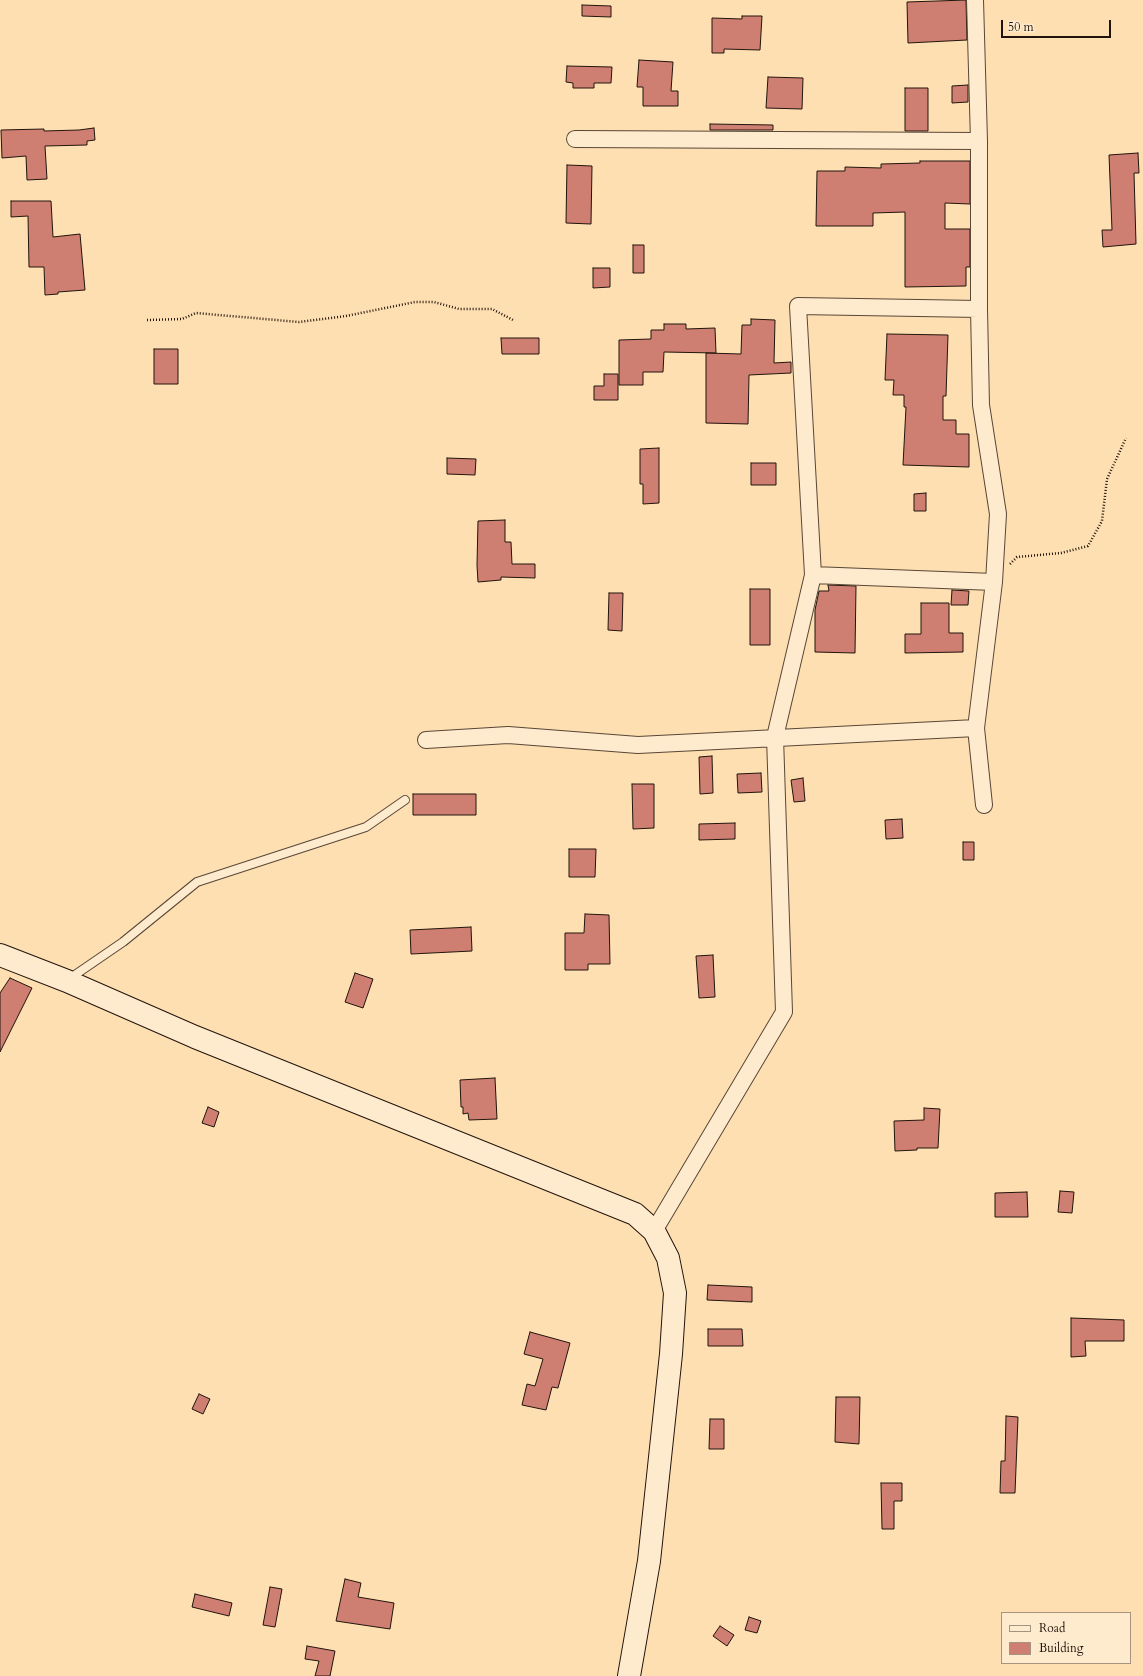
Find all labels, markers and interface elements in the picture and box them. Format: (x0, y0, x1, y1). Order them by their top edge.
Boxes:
scale bar (1003, 12, 1113, 38)
text: 50 m (1008, 19, 1034, 35)
legend (1001, 1612, 1131, 1664)
text: Road (1039, 1620, 1065, 1636)
text: Building (1039, 1640, 1083, 1656)

